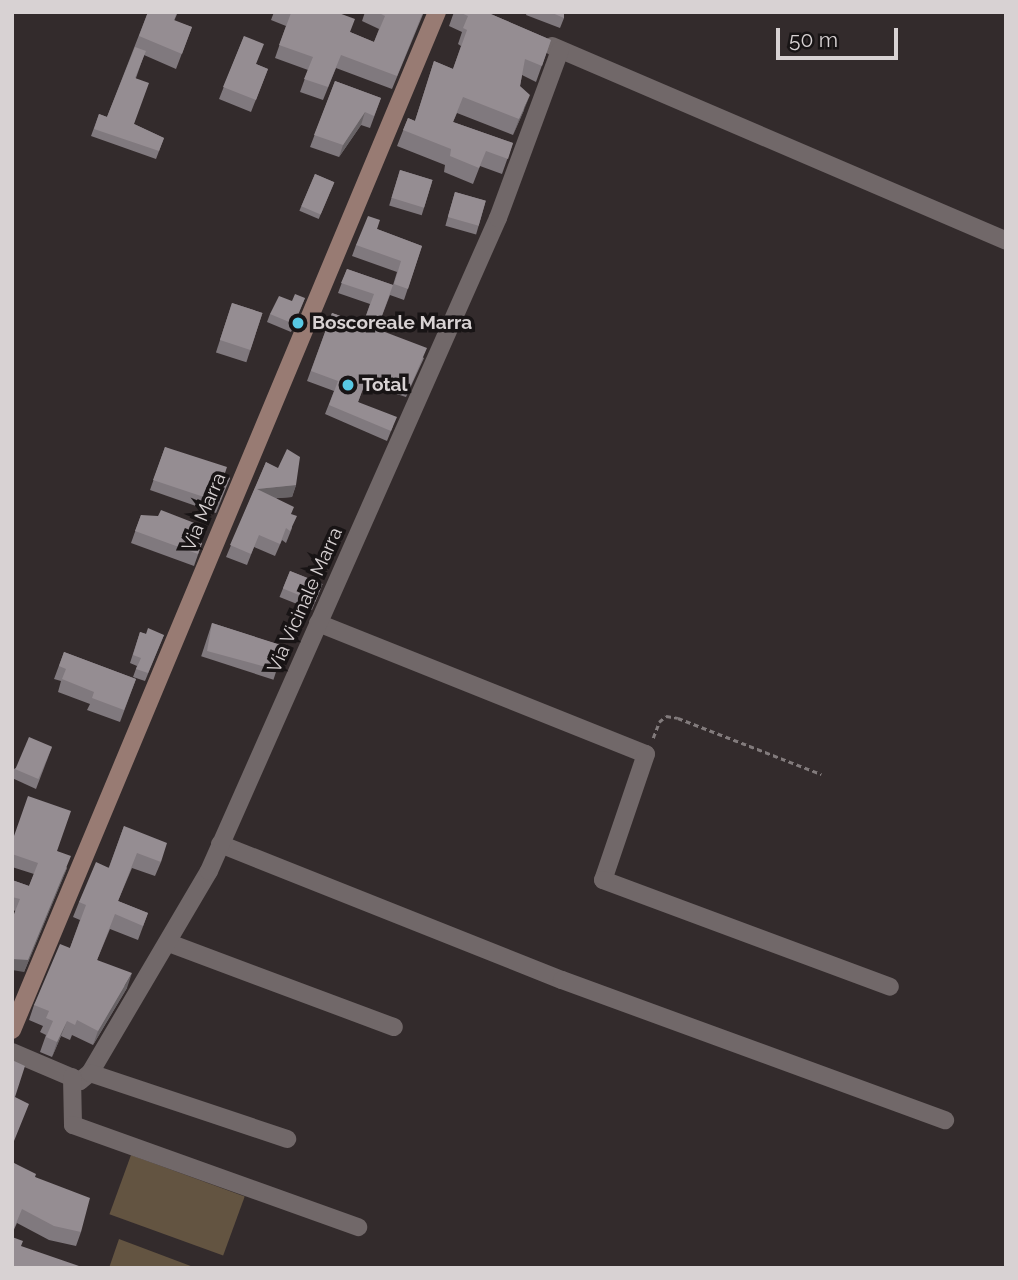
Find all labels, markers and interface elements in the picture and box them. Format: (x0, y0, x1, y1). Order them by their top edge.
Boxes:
scale bar (780, 14, 902, 58)
text: 50 m (789, 27, 838, 52)
place label: Boscoreale Marra (312, 312, 472, 334)
marker: Boscoreale Marra (290, 315, 306, 331)
place label: Total (362, 374, 407, 396)
marker: Total (340, 377, 356, 393)
street label: Via Marra (177, 469, 231, 555)
street label: Via Vicinale Marra (263, 524, 347, 676)

